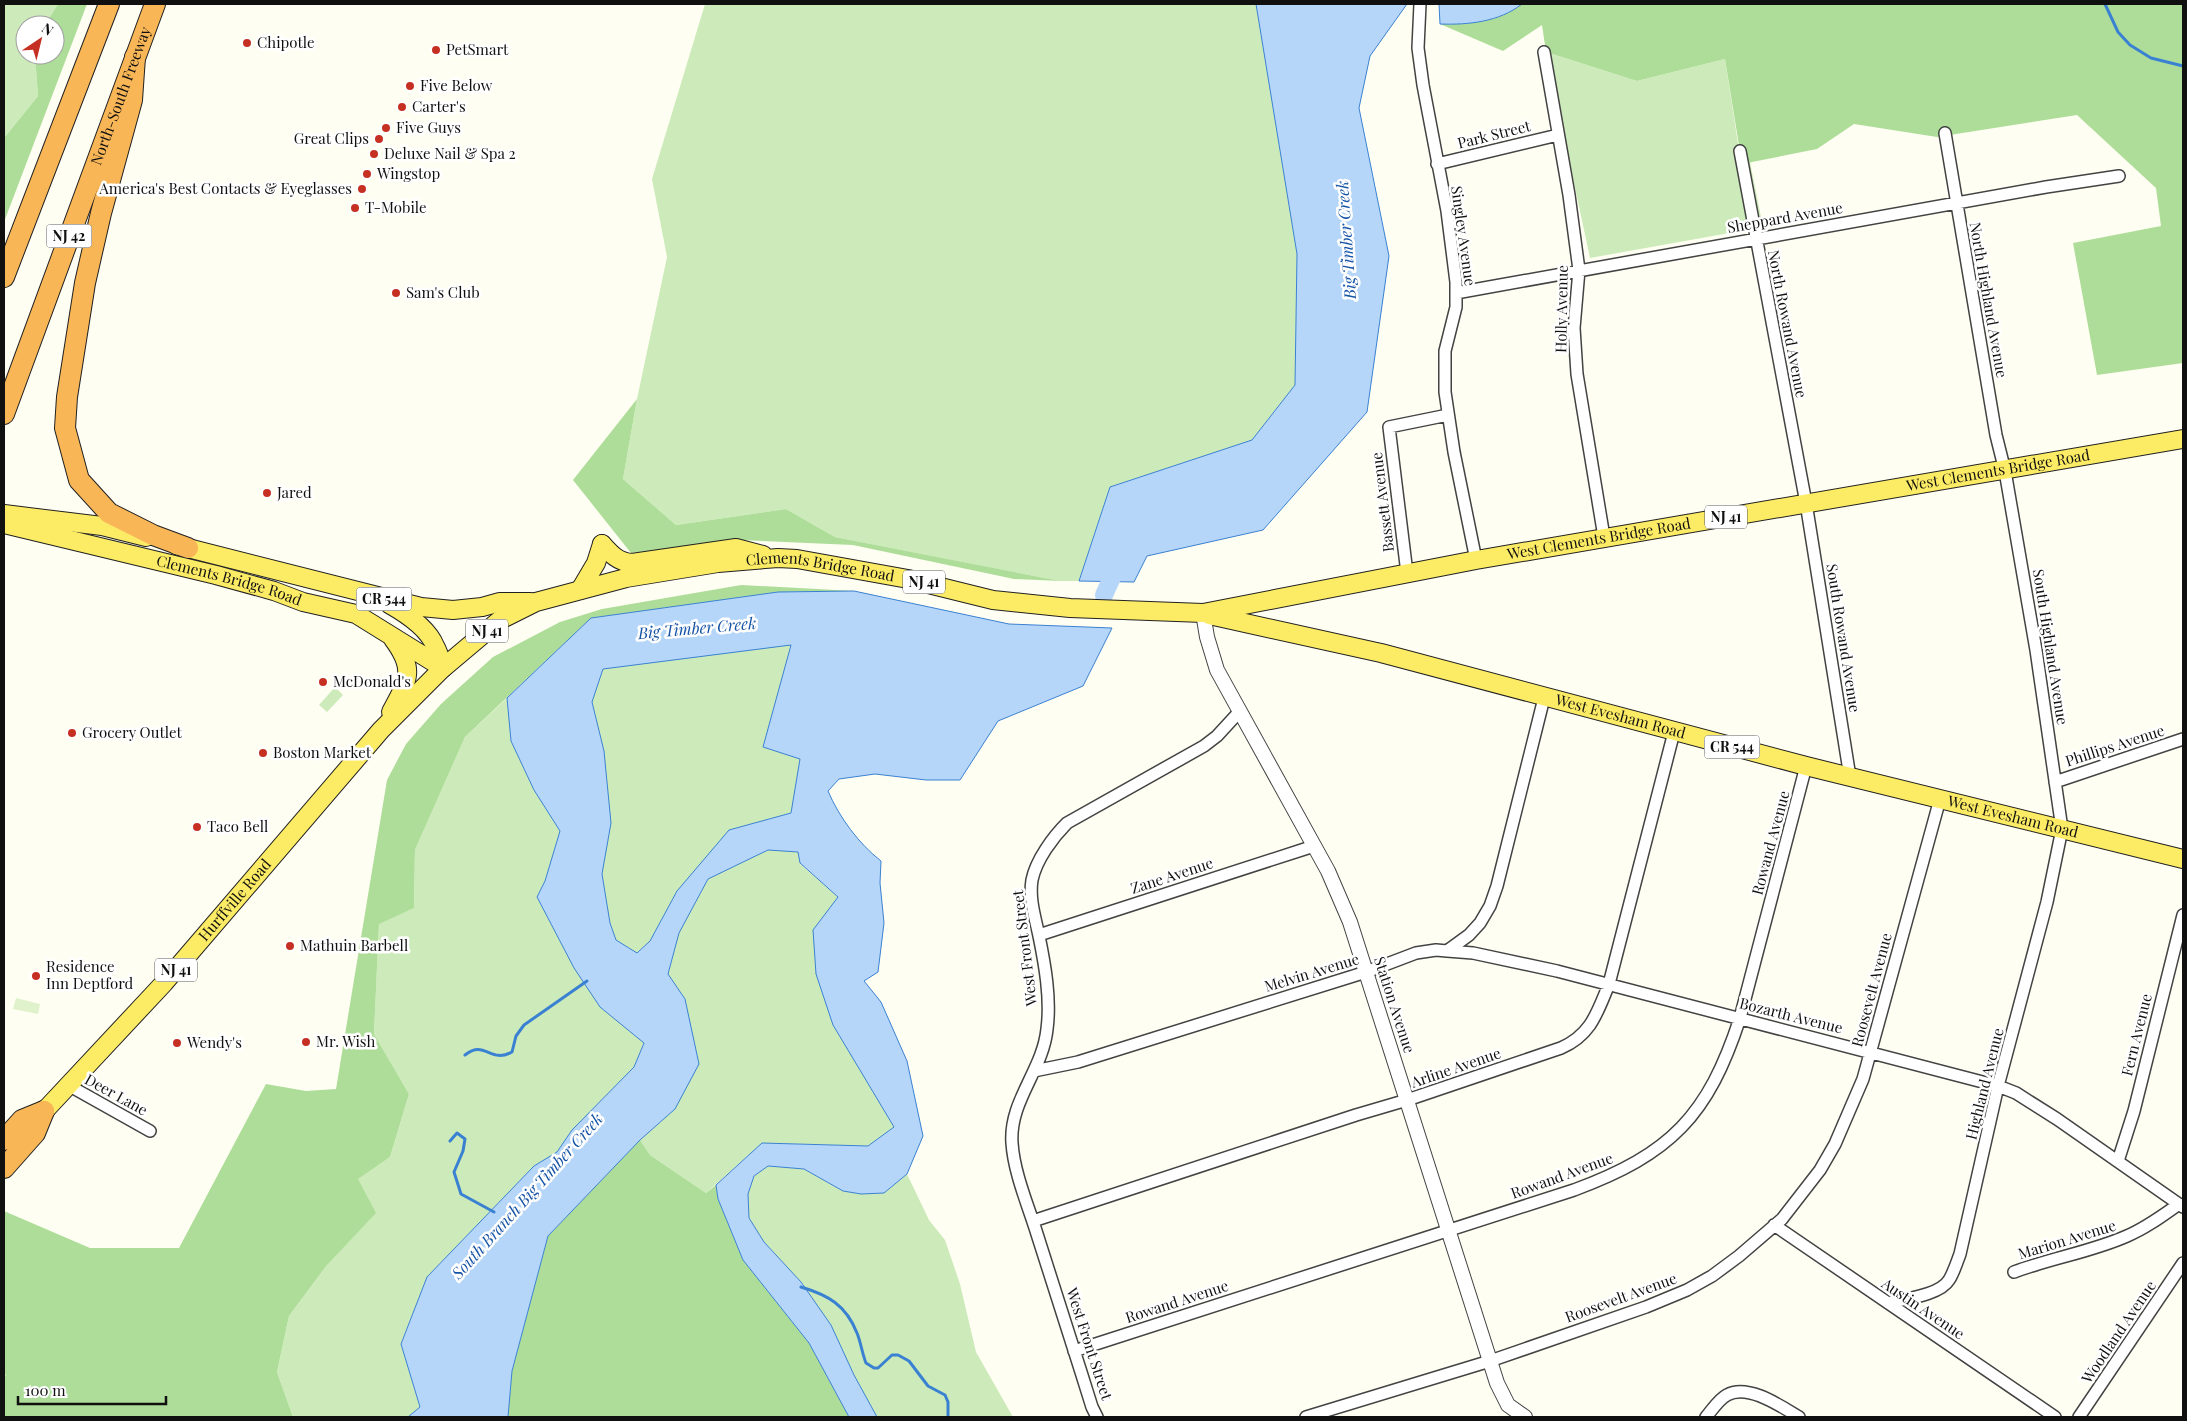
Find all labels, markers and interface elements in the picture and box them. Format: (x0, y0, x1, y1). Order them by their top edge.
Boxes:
north arrow (15, 15, 65, 65)
text: N (38, 18, 57, 40)
street label: North-South Freeway (86, 23, 155, 168)
place label: Chipotle (257, 32, 315, 52)
marker: Chipotle (241, 37, 253, 49)
place label: PetSmart (446, 39, 509, 59)
marker: PetSmart (430, 44, 442, 56)
place label: Five Below (420, 75, 493, 95)
marker: Five Below (404, 80, 416, 92)
place label: Carter's (412, 96, 466, 116)
marker: Carter's (396, 101, 408, 113)
street label: Park Street (1455, 115, 1533, 153)
place label: Five Guys (396, 117, 461, 137)
marker: Five Guys (380, 122, 392, 134)
place label: Great Clips (294, 128, 369, 148)
marker: Great Clips (373, 133, 385, 145)
place label: Deluxe Nail & Spa 2 (384, 143, 516, 163)
marker: Deluxe Nail & Spa 2 (368, 148, 380, 160)
place label: Wingstop (376, 163, 440, 183)
marker: Wingstop (361, 168, 373, 180)
place label: America's Best Contacts & Eyeglasses (98, 178, 352, 198)
water label: Big Timber Creek (1331, 180, 1360, 301)
marker: America's Best Contacts & Eyeglasses (356, 183, 368, 195)
street label: Singley Avenue (1447, 185, 1481, 287)
place label: T-Mobile (365, 197, 427, 217)
street label: Sheppard Avenue (1725, 197, 1844, 237)
marker: T-Mobile (349, 202, 361, 214)
street label: North Highland Avenue (1965, 220, 2013, 379)
road number: NJ 42 (46, 225, 92, 248)
street label: North Rowand Avenue (1764, 248, 1812, 399)
street label: Holly Avenue (1550, 265, 1572, 353)
place label: Sam's Club (406, 282, 480, 302)
marker: Sam's Club (390, 287, 402, 299)
street label: West Clements Bridge Road (1904, 444, 2092, 495)
street label: Bassett Avenue (1366, 451, 1398, 553)
place label: Jared (276, 482, 312, 502)
marker: Jared (261, 487, 273, 499)
road number: NJ 41 (1705, 506, 1747, 528)
street label: West Clements Bridge Road (1505, 512, 1692, 564)
street label: Clements Bridge Road (745, 547, 896, 585)
street label: Clements Bridge Road (154, 550, 305, 610)
street label: South Rowand Avenue (1822, 562, 1866, 714)
street label: South Highland Avenue (2029, 567, 2073, 726)
road number: NJ 41 (903, 570, 945, 594)
road number: CR 544 (356, 588, 412, 610)
water label: Big Timber Creek (636, 612, 757, 643)
road number: NJ 41 (466, 620, 508, 642)
place label: McDonald's (333, 671, 411, 691)
marker: McDonald's (317, 676, 329, 688)
street label: West Evesham Road (1553, 689, 1688, 743)
street label: Phillips Avenue (2063, 720, 2167, 770)
place label: Grocery Outlet (82, 722, 182, 742)
marker: Grocery Outlet (66, 727, 78, 739)
road number: CR 544 (1704, 736, 1760, 759)
place label: Boston Market (273, 742, 372, 762)
marker: Boston Market (257, 747, 269, 759)
street label: Rowand Avenue (1747, 788, 1794, 897)
street label: West Evesham Road (1945, 790, 2081, 842)
place label: Taco Bell (207, 816, 268, 836)
marker: Taco Bell (191, 821, 203, 833)
street label: Zane Avenue (1128, 852, 1216, 898)
street label: Hurffville Road (193, 854, 275, 945)
street label: West Front Street (1007, 888, 1041, 1008)
street label: Roosevelt Avenue (1846, 931, 1896, 1049)
place label: Mathuin Barbell (300, 935, 408, 955)
marker: Mathuin Barbell (284, 940, 296, 952)
street label: Melvin Avenue (1262, 948, 1362, 996)
street label: Station Avenue (1370, 954, 1420, 1056)
place label: Residence Inn Deptford (46, 956, 134, 993)
road number: NJ 41 (155, 958, 197, 982)
marker: Residence Inn Deptford (30, 970, 42, 982)
street label: Fern Avenue (2116, 992, 2156, 1078)
street label: Bozarth Avenue (1738, 993, 1845, 1038)
street label: Highland Avenue (1960, 1026, 2008, 1142)
place label: Mr. Wish (316, 1031, 376, 1051)
place label: Wendy's (186, 1032, 242, 1052)
marker: Mr. Wish (300, 1036, 312, 1048)
marker: Wendy's (171, 1037, 183, 1049)
street label: Arline Avenue (1407, 1042, 1503, 1092)
street label: Deer Lane (81, 1069, 151, 1120)
water label: South Branch Big Timber Creek (446, 1108, 607, 1284)
street label: Rowand Avenue (1508, 1147, 1615, 1203)
street label: Marion Avenue (2015, 1215, 2118, 1263)
street label: Roosevelt Avenue (1562, 1268, 1679, 1327)
street label: Austin Avenue (1877, 1273, 1969, 1343)
street label: Rowand Avenue (1123, 1275, 1231, 1327)
street label: Woodland Avenue (2076, 1276, 2160, 1388)
street label: West Front Street (1062, 1284, 1118, 1403)
scale bar (18, 1374, 165, 1406)
text: 100 m (25, 1380, 66, 1400)

